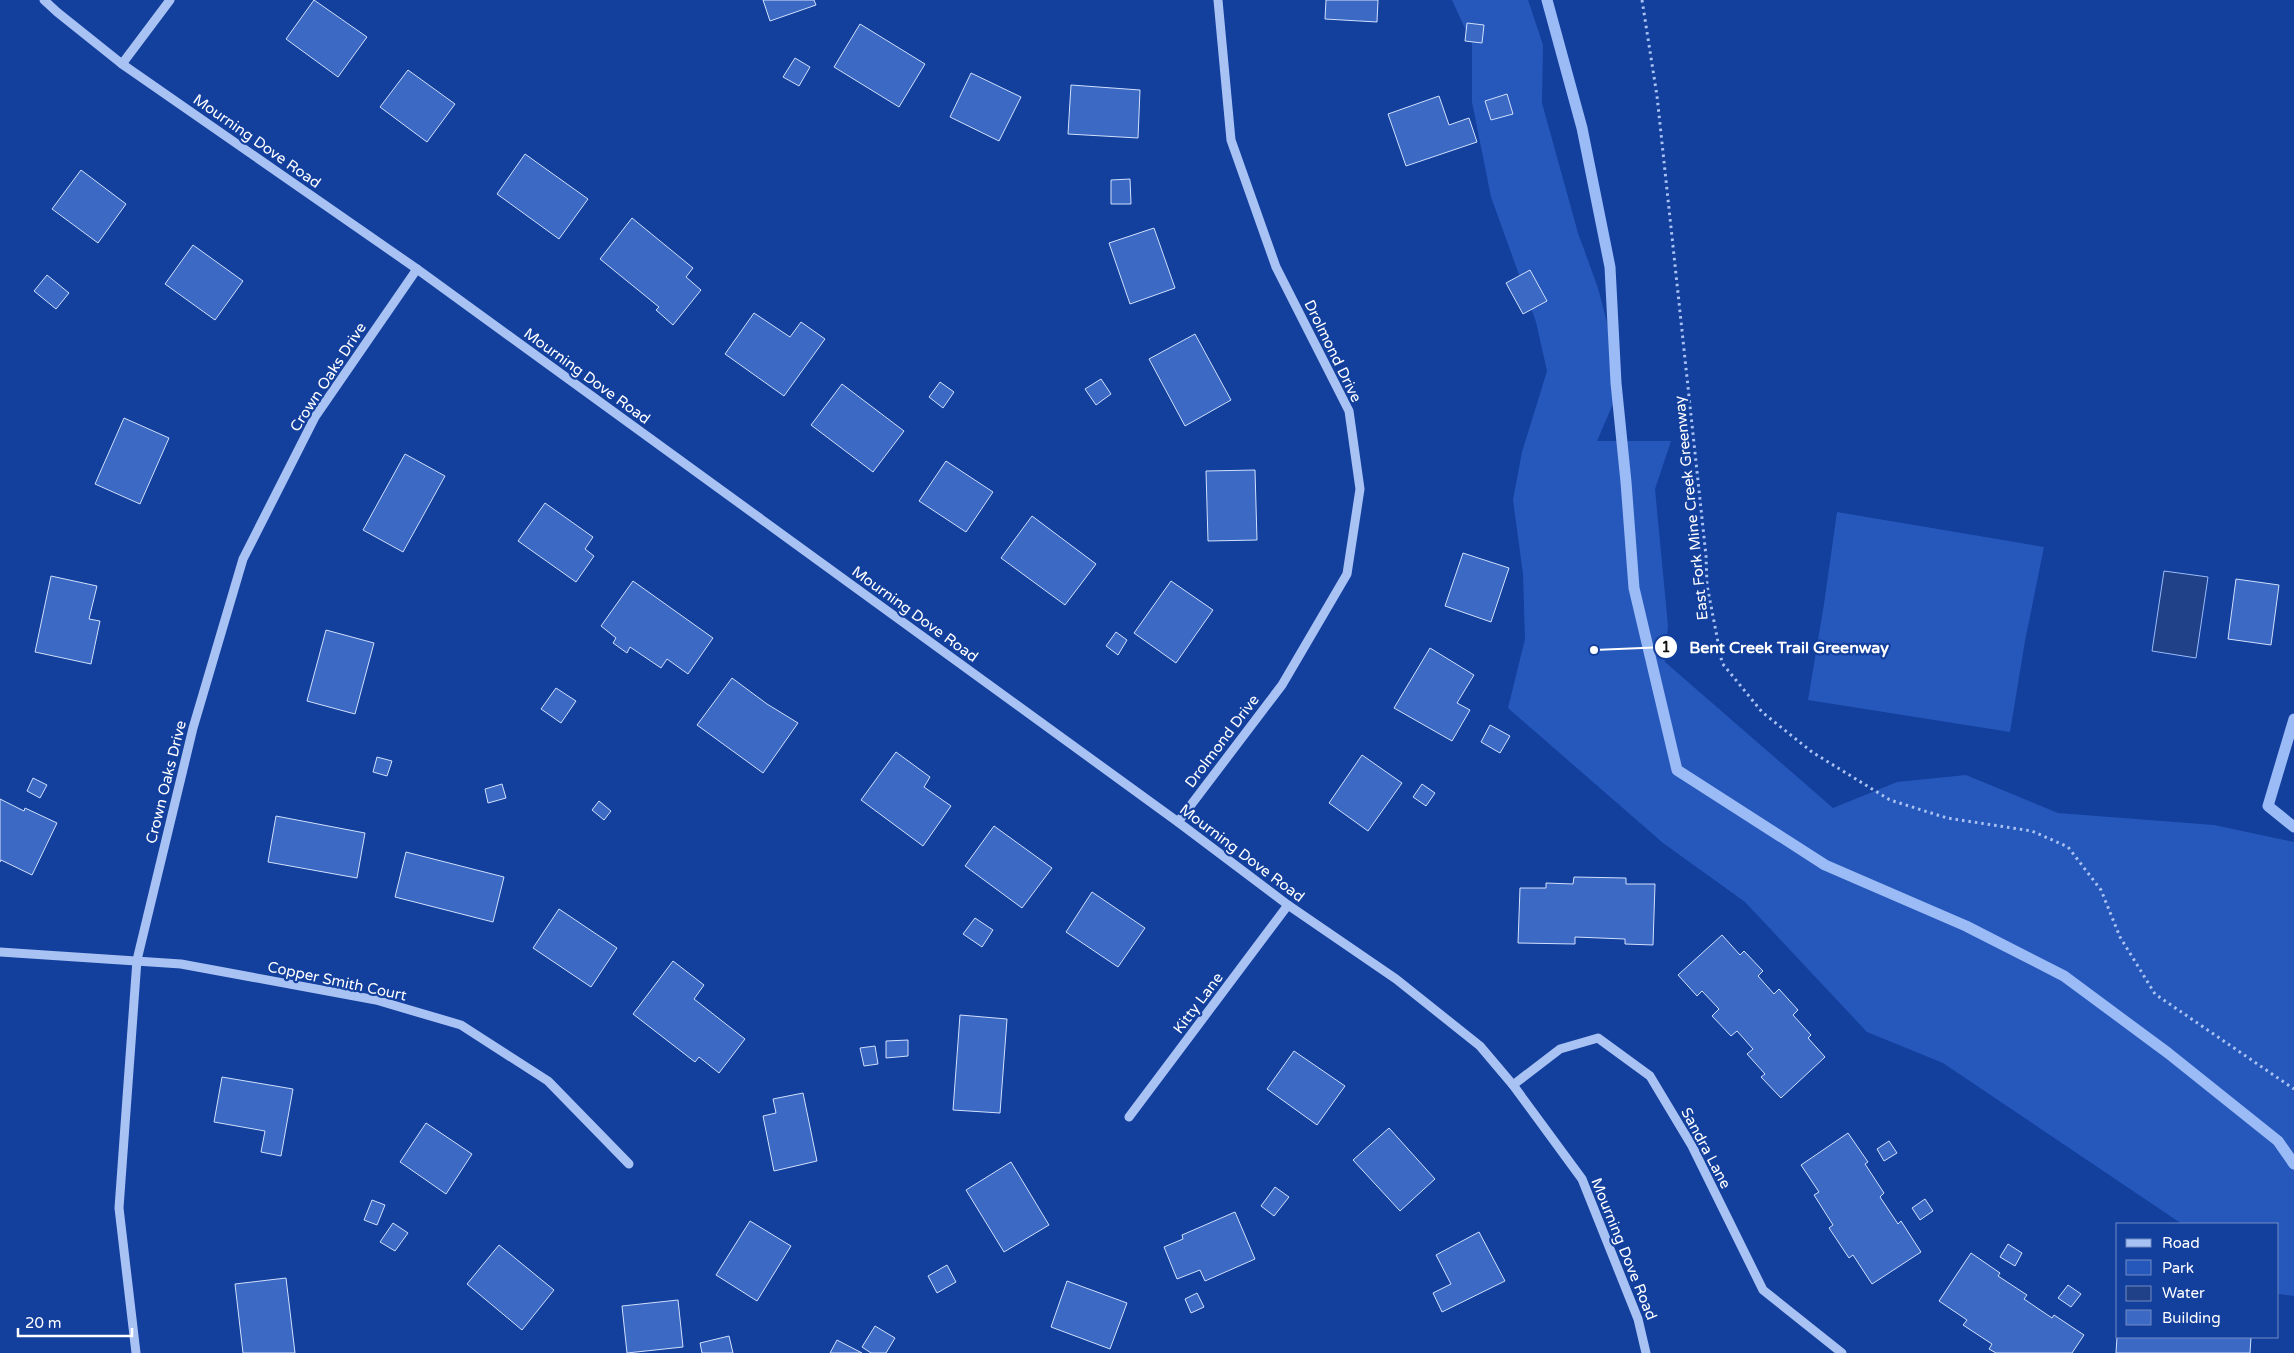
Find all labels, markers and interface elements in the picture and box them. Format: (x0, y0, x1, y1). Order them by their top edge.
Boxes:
street label: Mourning Dove Road (190, 90, 324, 192)
street label: Drolmond Drive (1300, 297, 1366, 405)
street label: Crown Oaks Drive (286, 319, 370, 435)
street label: Mourning Dove Road (520, 324, 654, 428)
street label: East Fork Mine Creek Greenway (1670, 395, 1712, 621)
street label: Mourning Dove Road (848, 562, 982, 666)
callout: Bent Creek Trail Greenway (1654, 631, 1898, 662)
text: 1 (1661, 638, 1671, 656)
text: Bent Creek Trail Greenway (1689, 638, 1889, 658)
street label: Drolmond Drive (1181, 691, 1263, 791)
street label: Crown Oaks Drive (142, 719, 190, 845)
street label: Mourning Dove Road (1176, 800, 1308, 906)
street label: Copper Smith Court (266, 957, 408, 1005)
street label: Kitty Lane (1169, 969, 1227, 1037)
street label: Sandra Lane (1677, 1104, 1735, 1192)
street label: Mourning Dove Road (1587, 1175, 1661, 1323)
legend (2116, 1223, 2279, 1338)
text: Road (2162, 1234, 2200, 1252)
text: Park (2162, 1259, 2194, 1277)
text: Water (2162, 1284, 2205, 1302)
scale bar (18, 1306, 131, 1338)
text: Building (2162, 1309, 2221, 1327)
text: 20 m (25, 1314, 62, 1332)

